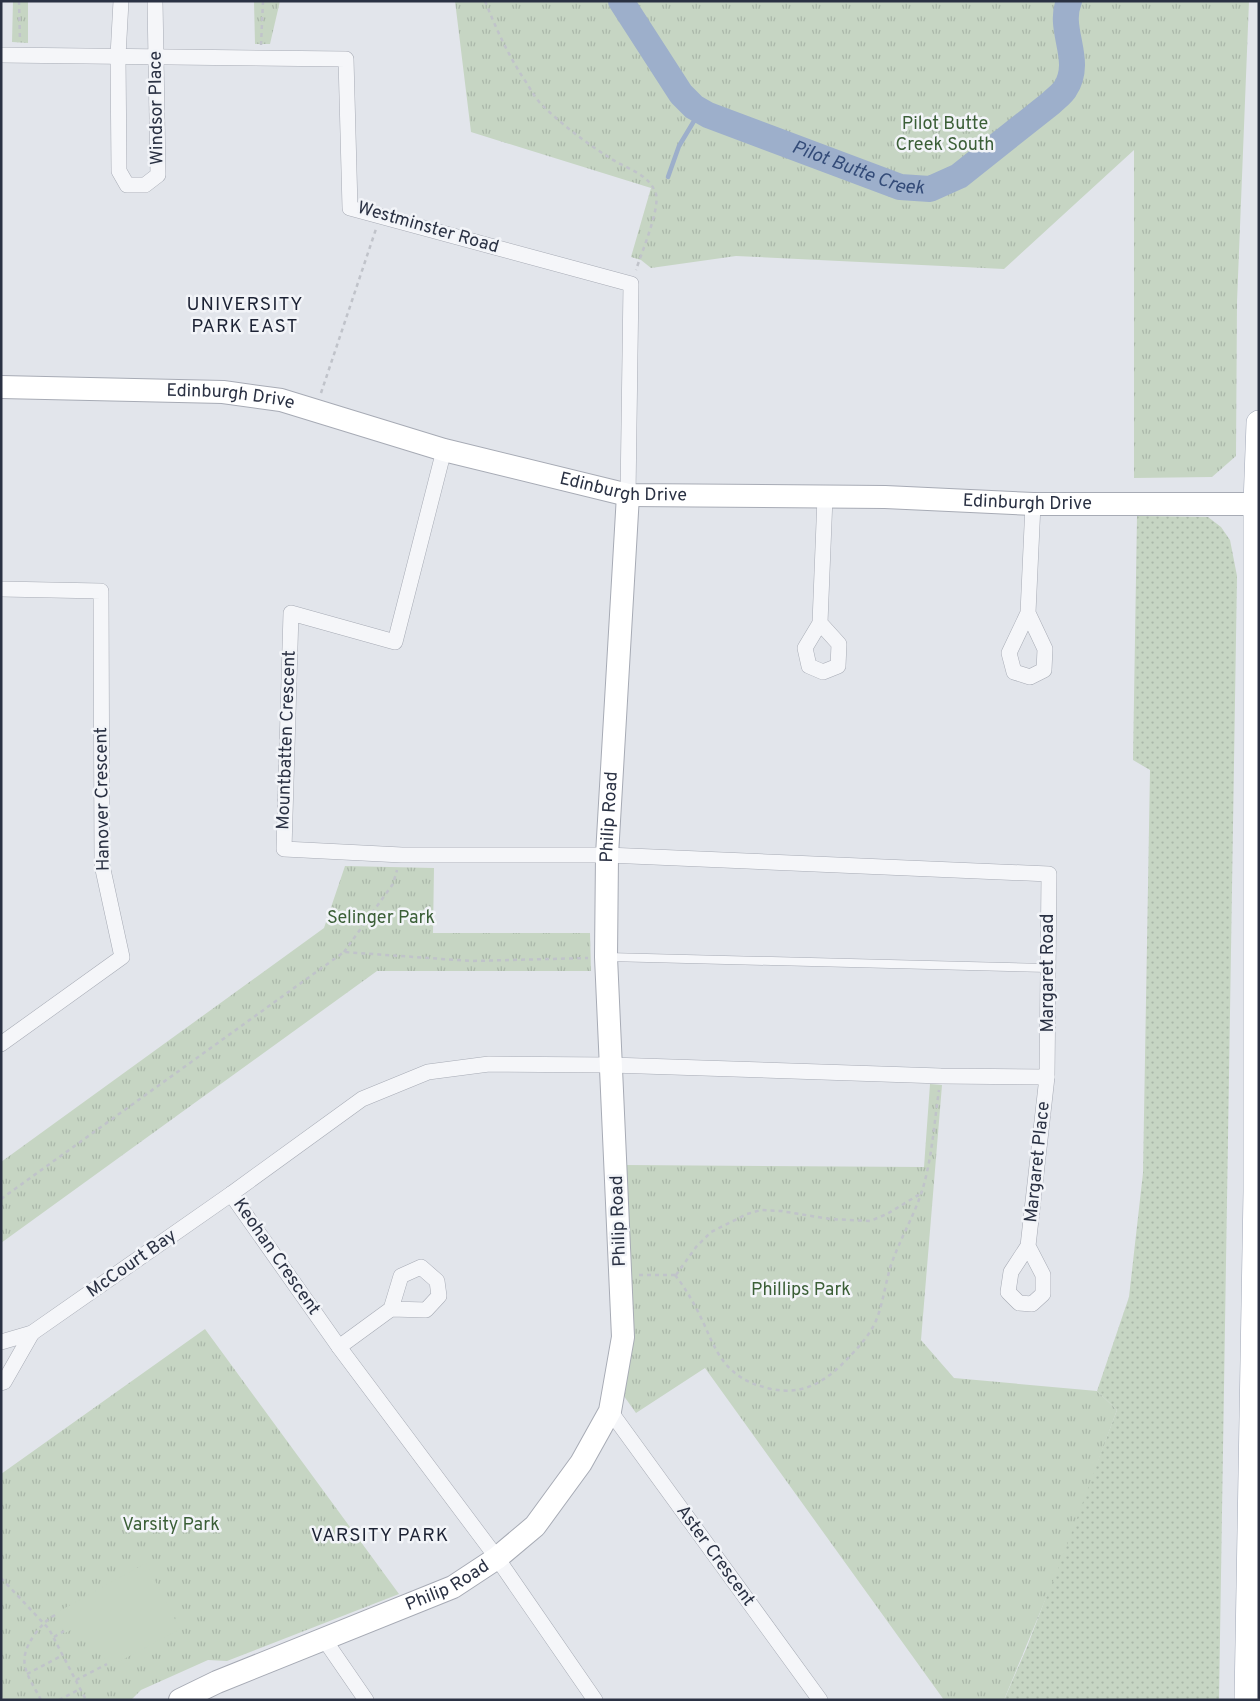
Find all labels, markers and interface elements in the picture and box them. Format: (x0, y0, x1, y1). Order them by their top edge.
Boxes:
street label: Windsor Place (145, 51, 169, 165)
park label: Pilot Butte Creek South (896, 113, 994, 157)
water label: Pilot Butte Creek (788, 135, 925, 201)
street label: Westminster Road (355, 197, 501, 259)
district label: UNIVERSITY PARK EAST (186, 293, 304, 339)
street label: Edinburgh Drive (166, 379, 298, 415)
street label: Edinburgh Drive (557, 467, 687, 507)
street label: Edinburgh Drive (962, 489, 1092, 516)
street label: Mountbatten Crescent (272, 650, 302, 830)
street label: Hanover Crescent (90, 727, 116, 871)
street label: Philip Road (595, 771, 623, 863)
park label: Selinger Park (327, 907, 435, 930)
street label: Margaret Road (1037, 914, 1060, 1032)
street label: Margaret Place (1020, 1100, 1056, 1224)
street label: Philip Road (606, 1175, 632, 1267)
street label: Keohan Crescent (227, 1194, 325, 1320)
street label: McCourt Bay (83, 1225, 181, 1303)
park label: Phillips Park (751, 1279, 851, 1302)
street label: Aster Crescent (670, 1501, 760, 1611)
park label: Varsity Park (122, 1514, 220, 1537)
district label: VARSITY PARK (311, 1524, 449, 1548)
street label: Philip Road (402, 1555, 494, 1616)

